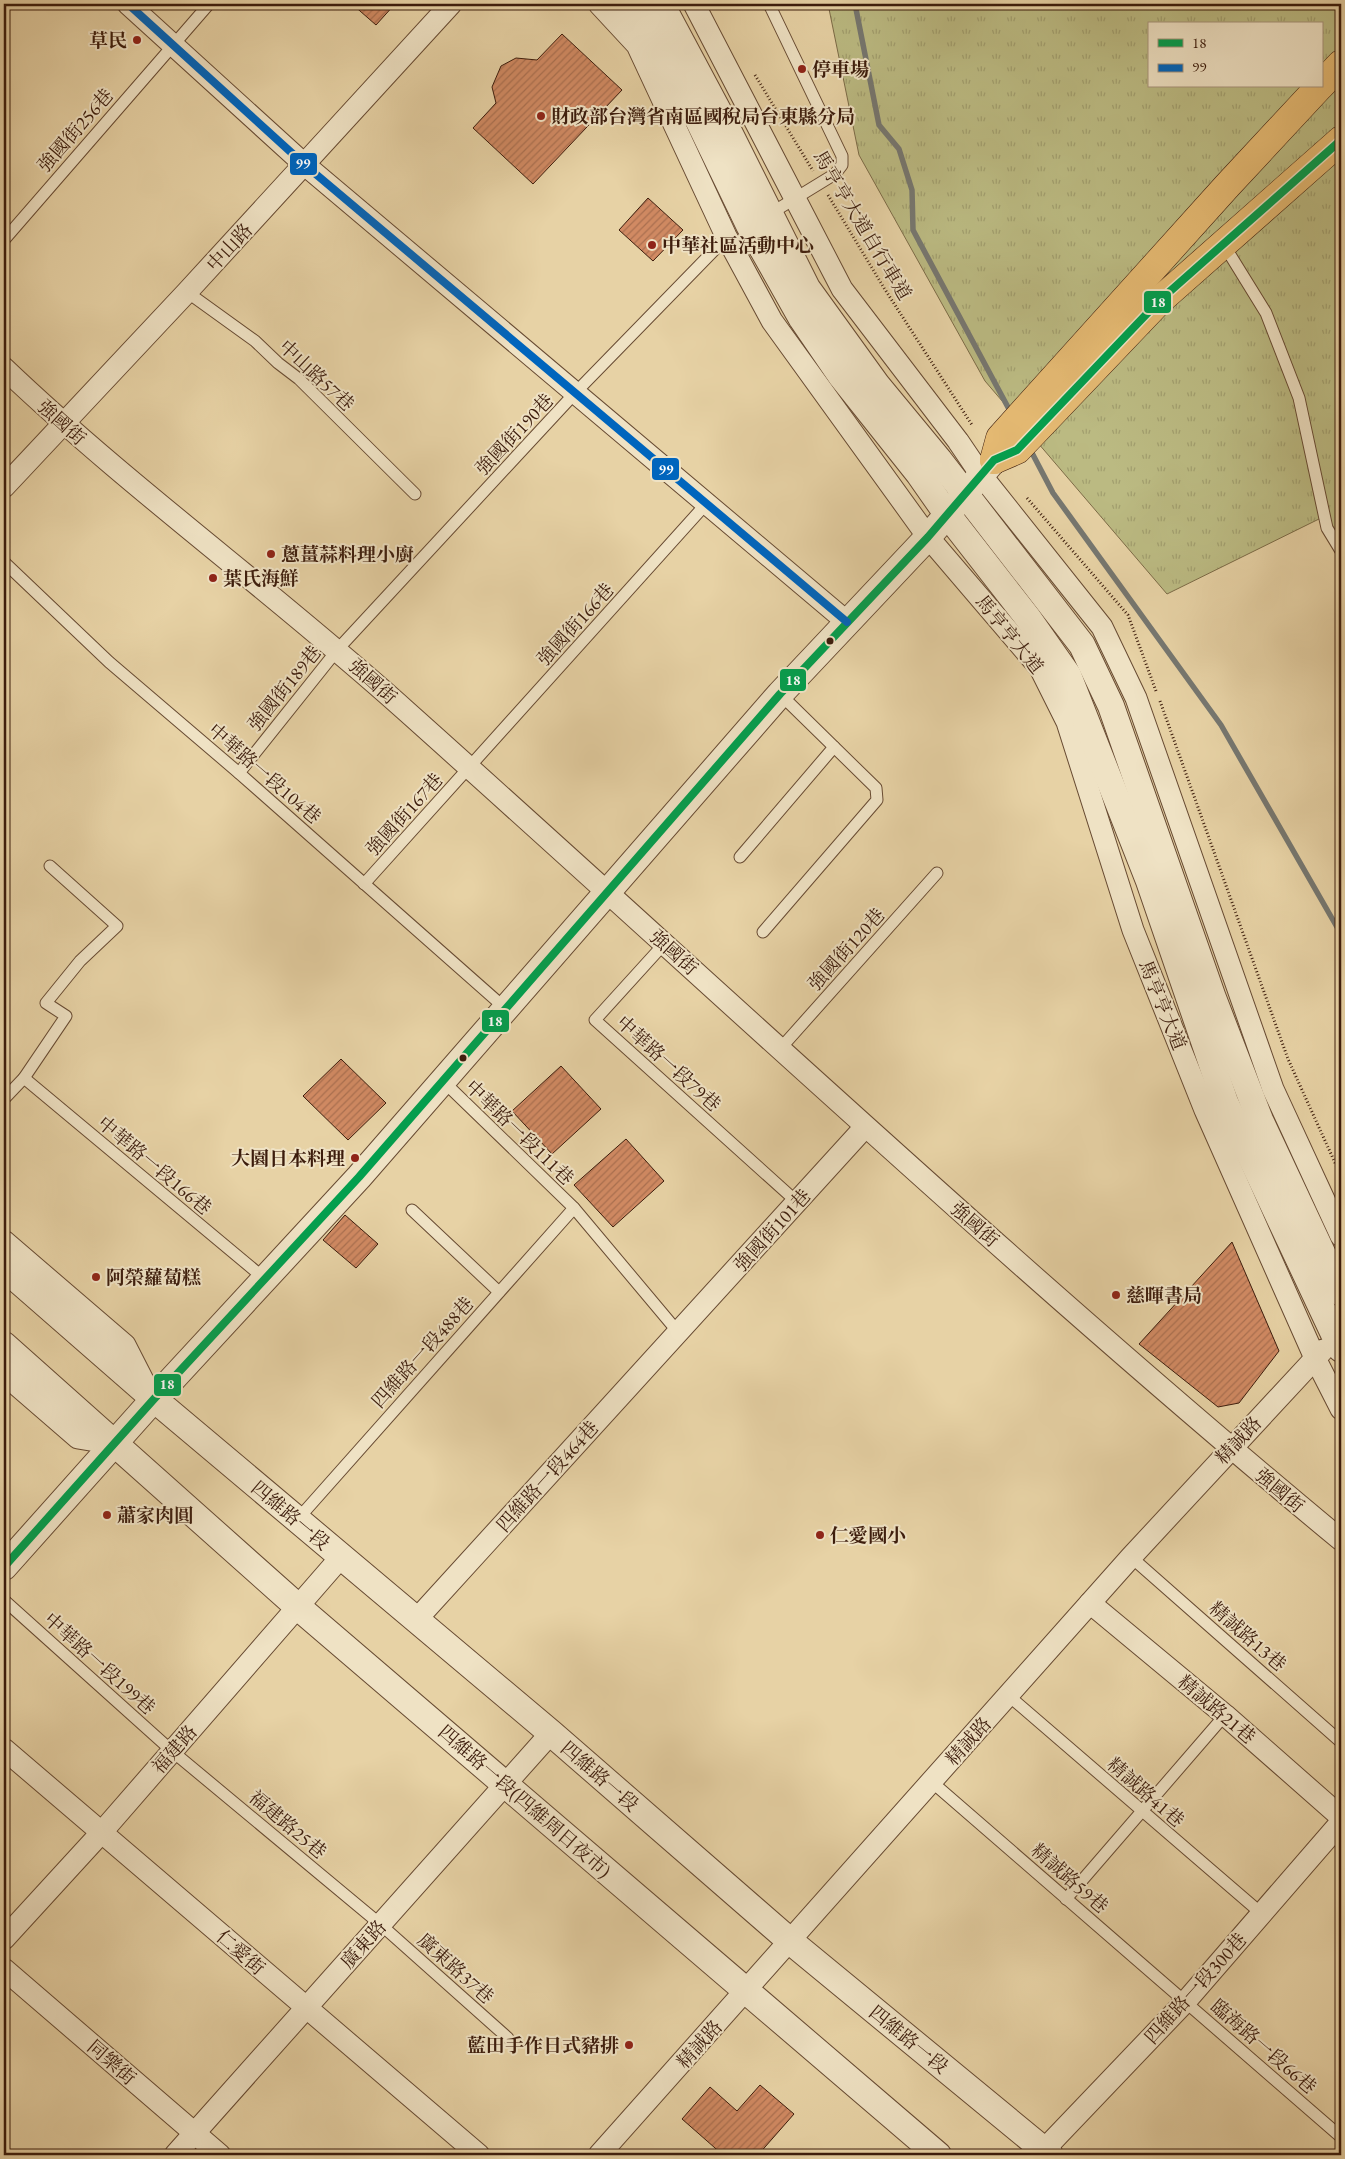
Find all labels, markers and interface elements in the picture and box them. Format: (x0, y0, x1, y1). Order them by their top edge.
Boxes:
legend (1148, 22, 1322, 88)
place label: 草民 (89, 28, 127, 53)
text: 18 (1192, 33, 1206, 52)
marker: 草民 (131, 34, 143, 46)
place label: 停車場 (812, 57, 869, 82)
text: 99 (1192, 57, 1206, 76)
marker: 停車場 (796, 63, 808, 75)
street label: 強國街256巷 (32, 83, 119, 178)
place label: 財政部台灣省南區國稅局台東縣分局 (551, 104, 855, 129)
marker: 財政部台灣省南區國稅局台東縣分局 (535, 110, 547, 122)
street label: 馬亨亨大道自行車道 (808, 146, 917, 305)
line badge: 99 (289, 152, 318, 176)
text: 99 (296, 154, 311, 172)
street label: 中山路 (201, 218, 258, 277)
place label: 中華社區活動中心 (662, 233, 814, 258)
marker: 中華社區活動中心 (646, 239, 658, 251)
line badge: 18 (1143, 290, 1172, 314)
text: 18 (1151, 293, 1165, 311)
street label: 中山路57巷 (274, 334, 360, 417)
street label: 強國街190巷 (470, 388, 559, 481)
street label: 強國街 (32, 394, 91, 451)
line badge: 99 (651, 457, 680, 481)
text: 99 (659, 460, 674, 478)
place label: 蔥薑蒜料理小廚 (281, 542, 414, 567)
marker: 蔥薑蒜料理小廚 (265, 548, 277, 560)
place label: 葉氏海鮮 (223, 566, 299, 591)
marker: 葉氏海鮮 (207, 572, 219, 584)
street label: 強國街166巷 (531, 578, 619, 671)
street label: 馬亨亨大道 (970, 590, 1049, 679)
unlabelled marker (825, 636, 835, 646)
street label: 強國街189巷 (242, 640, 327, 736)
street label: 強國街 (343, 653, 402, 710)
line badge: 18 (779, 668, 807, 692)
text: 18 (786, 671, 800, 689)
street label: 中華路一段104巷 (203, 718, 326, 829)
street label: 強國街167巷 (360, 768, 448, 861)
street label: 強國街120巷 (802, 903, 890, 996)
street label: 強國街 (644, 924, 703, 981)
street label: 馬亨亨大道 (1133, 956, 1192, 1054)
line badge: 18 (481, 1009, 510, 1033)
street label: 中華路一段79巷 (611, 1010, 726, 1117)
text: 18 (488, 1012, 502, 1030)
unlabelled marker (458, 1053, 468, 1063)
street label: 中華路一段111巷 (460, 1074, 579, 1190)
street label: 中華路一段166巷 (92, 1110, 217, 1220)
place label: 大園日本料理 (231, 1146, 345, 1171)
marker: 大園日本料理 (349, 1152, 361, 1164)
street label: 強國街101巷 (728, 1184, 816, 1277)
street label: 強國街 (945, 1196, 1004, 1253)
place label: 阿榮蘿蔔糕 (106, 1265, 201, 1290)
marker: 阿榮蘿蔔糕 (90, 1271, 102, 1283)
place label: 慈暉書局 (1126, 1283, 1202, 1308)
marker: 慈暉書局 (1110, 1289, 1122, 1301)
street label: 四維路一段488巷 (366, 1291, 479, 1413)
line badge: 18 (153, 1373, 182, 1397)
text: 18 (160, 1375, 174, 1393)
street label: 精誠路 (1210, 1411, 1267, 1470)
street label: 四維路一段464巷 (491, 1415, 604, 1537)
street label: 強國街 (1250, 1462, 1310, 1518)
street label: 四維路一段 (246, 1475, 335, 1555)
place label: 蕭家肉圓 (117, 1503, 193, 1528)
marker: 蕭家肉圓 (101, 1509, 113, 1521)
place label: 仁愛國小 (830, 1523, 906, 1548)
marker: 仁愛國小 (814, 1529, 826, 1541)
street label: 精誠路13巷 (1204, 1596, 1291, 1677)
street label: 中華路一段199巷 (39, 1607, 161, 1720)
street label: 精誠路21巷 (1173, 1670, 1261, 1749)
street label: 精誠路 (940, 1712, 997, 1771)
street label: 四維路一段(四維周日夜市) (433, 1719, 616, 1883)
street label: 福建路 (146, 1720, 203, 1779)
street label: 四維路一段 (556, 1736, 644, 1817)
street label: 精誠路41巷 (1102, 1752, 1189, 1833)
street label: 福建路25巷 (244, 1785, 332, 1864)
street label: 精誠路59巷 (1026, 1838, 1113, 1919)
street label: 廣東路 (335, 1915, 392, 1974)
street label: 仁愛街 (211, 1924, 270, 1981)
street label: 四維路一段300巷 (1139, 1927, 1252, 2049)
street label: 廣東路37巷 (412, 1928, 499, 2009)
street label: 臨海路一段66巷 (1206, 1994, 1322, 2099)
street label: 四維路一段 (864, 2000, 953, 2079)
street label: 精誠路 (671, 2015, 728, 2074)
place label: 藍田手作日式豬排 (467, 2033, 619, 2058)
street label: 同樂街 (82, 2034, 141, 2091)
marker: 藍田手作日式豬排 (623, 2039, 635, 2051)

